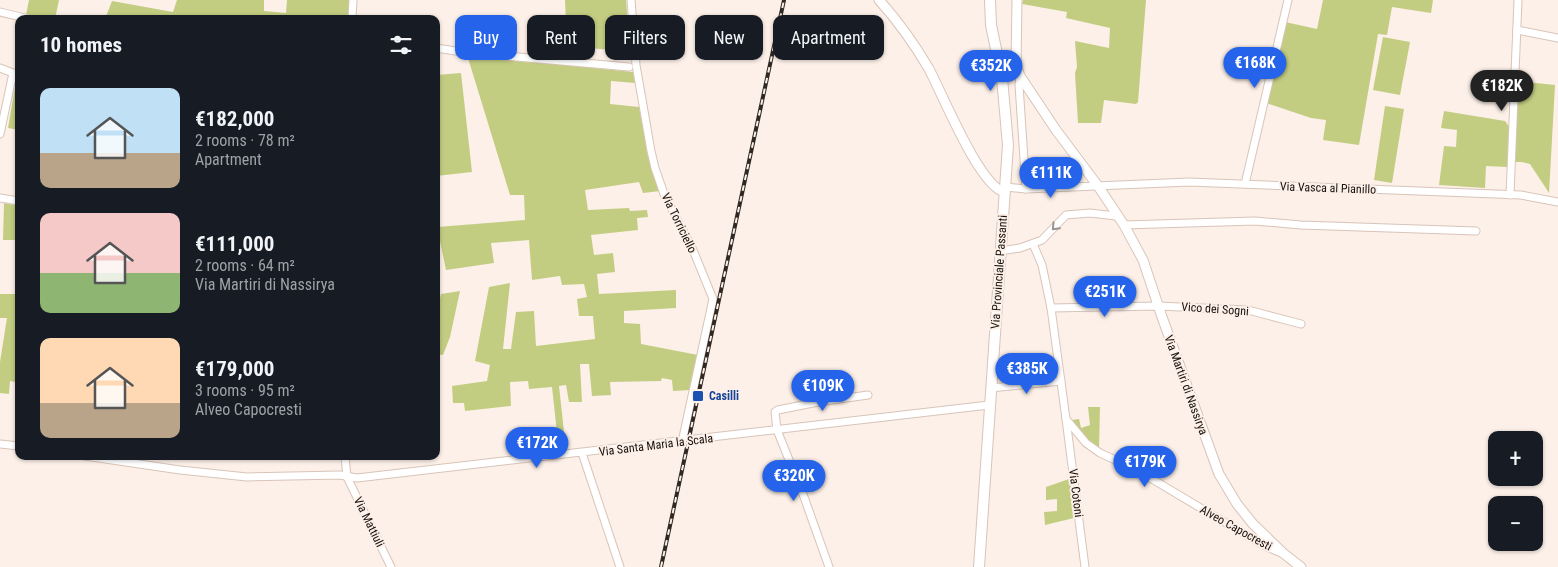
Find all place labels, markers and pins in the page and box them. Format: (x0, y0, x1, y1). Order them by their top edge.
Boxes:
pin: €168K (1220, 46, 1290, 89)
pin: €352K (956, 49, 1026, 92)
pin: €182K (1467, 70, 1537, 112)
pin: €111K (1016, 156, 1086, 199)
pin: €251K (1070, 276, 1140, 318)
pin: €385K (992, 352, 1062, 395)
pin: €109K (788, 370, 858, 412)
marker: Casilli (691, 389, 705, 403)
place label: Casilli (709, 389, 739, 403)
pin: €172K (502, 426, 572, 469)
pin: €179K (1110, 446, 1180, 488)
pin: €320K (759, 460, 829, 502)

